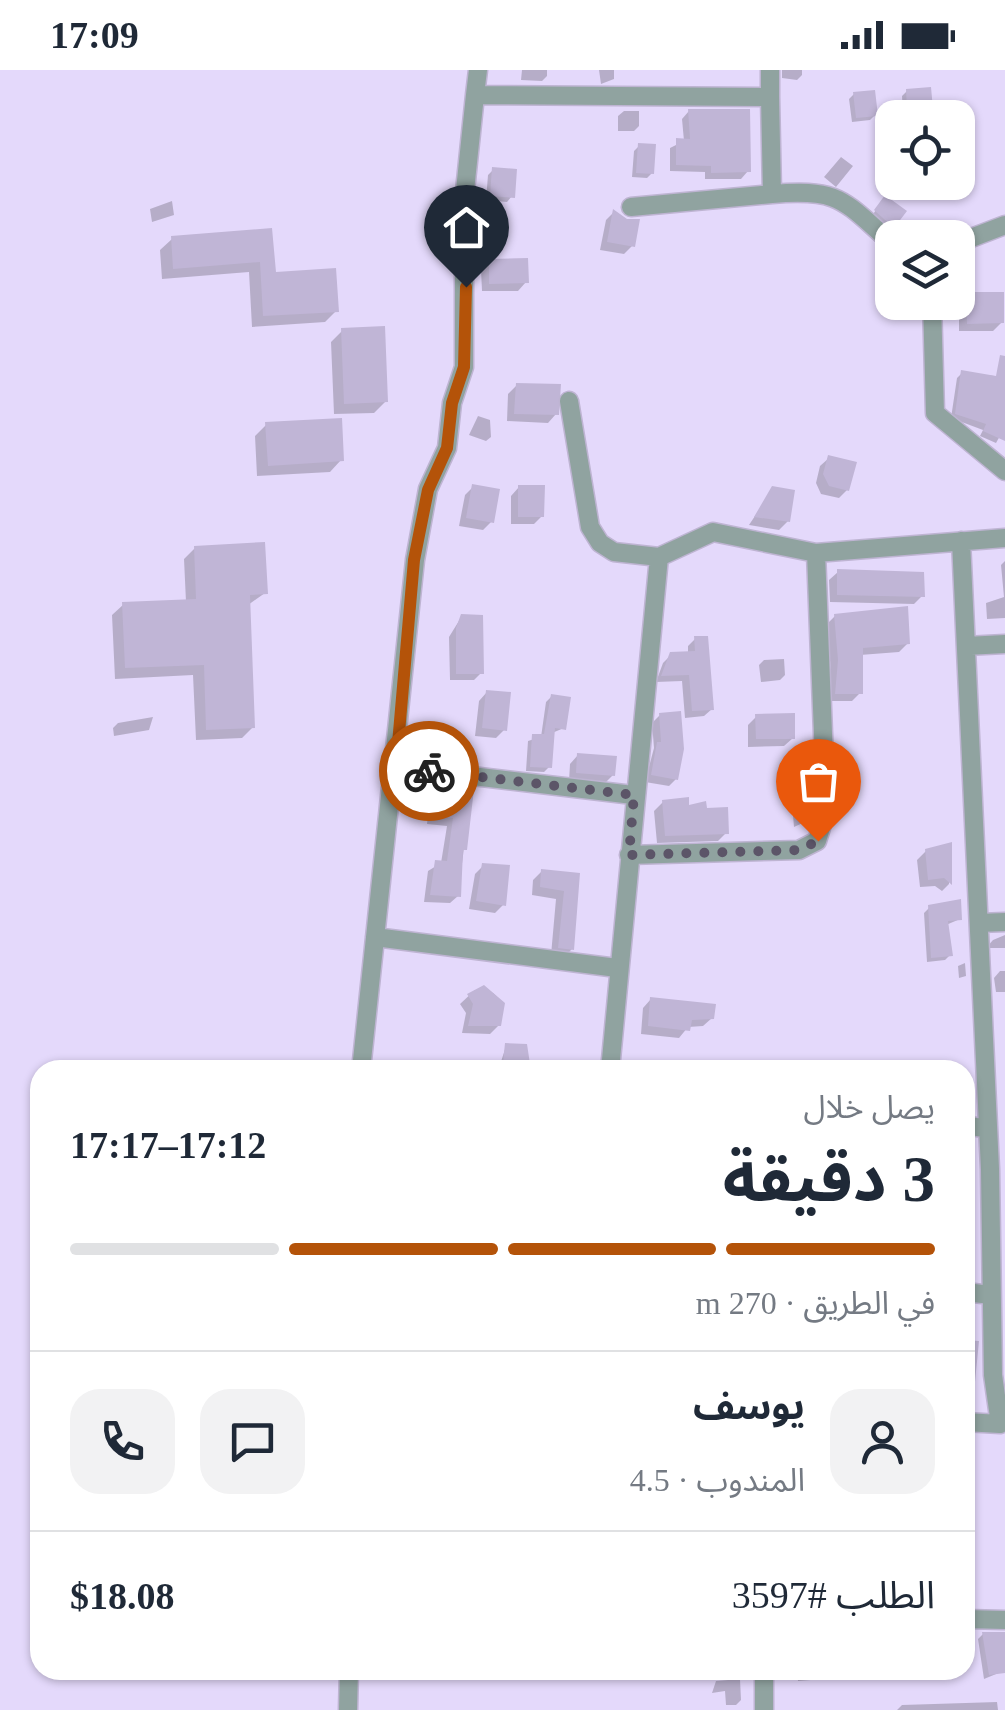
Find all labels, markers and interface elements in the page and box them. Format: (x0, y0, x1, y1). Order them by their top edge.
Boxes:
text: 17:09 (50, 14, 139, 56)
map controls (875, 100, 975, 320)
button: locate (875, 100, 975, 200)
pin (424, 185, 509, 288)
icon: home (439, 200, 494, 255)
button: layers (875, 220, 975, 320)
courier (379, 721, 479, 821)
pin (776, 739, 861, 842)
icon: bike (402, 744, 457, 799)
icon: bag (791, 754, 846, 809)
text: يصل خلال (803, 1089, 935, 1125)
text: 17:12–17:17 (70, 1124, 266, 1166)
text: 3 دقيقة (723, 1143, 935, 1215)
text: في الطريق · 270 m (696, 1285, 935, 1321)
text: يوسف (693, 1385, 805, 1427)
button: phone (70, 1389, 175, 1494)
button: chat (200, 1389, 305, 1494)
button: person (830, 1389, 935, 1494)
text: المندوب · 4.5 (630, 1462, 805, 1498)
text: الطلب #3597 (732, 1574, 935, 1616)
text: $18.08 (70, 1575, 175, 1617)

